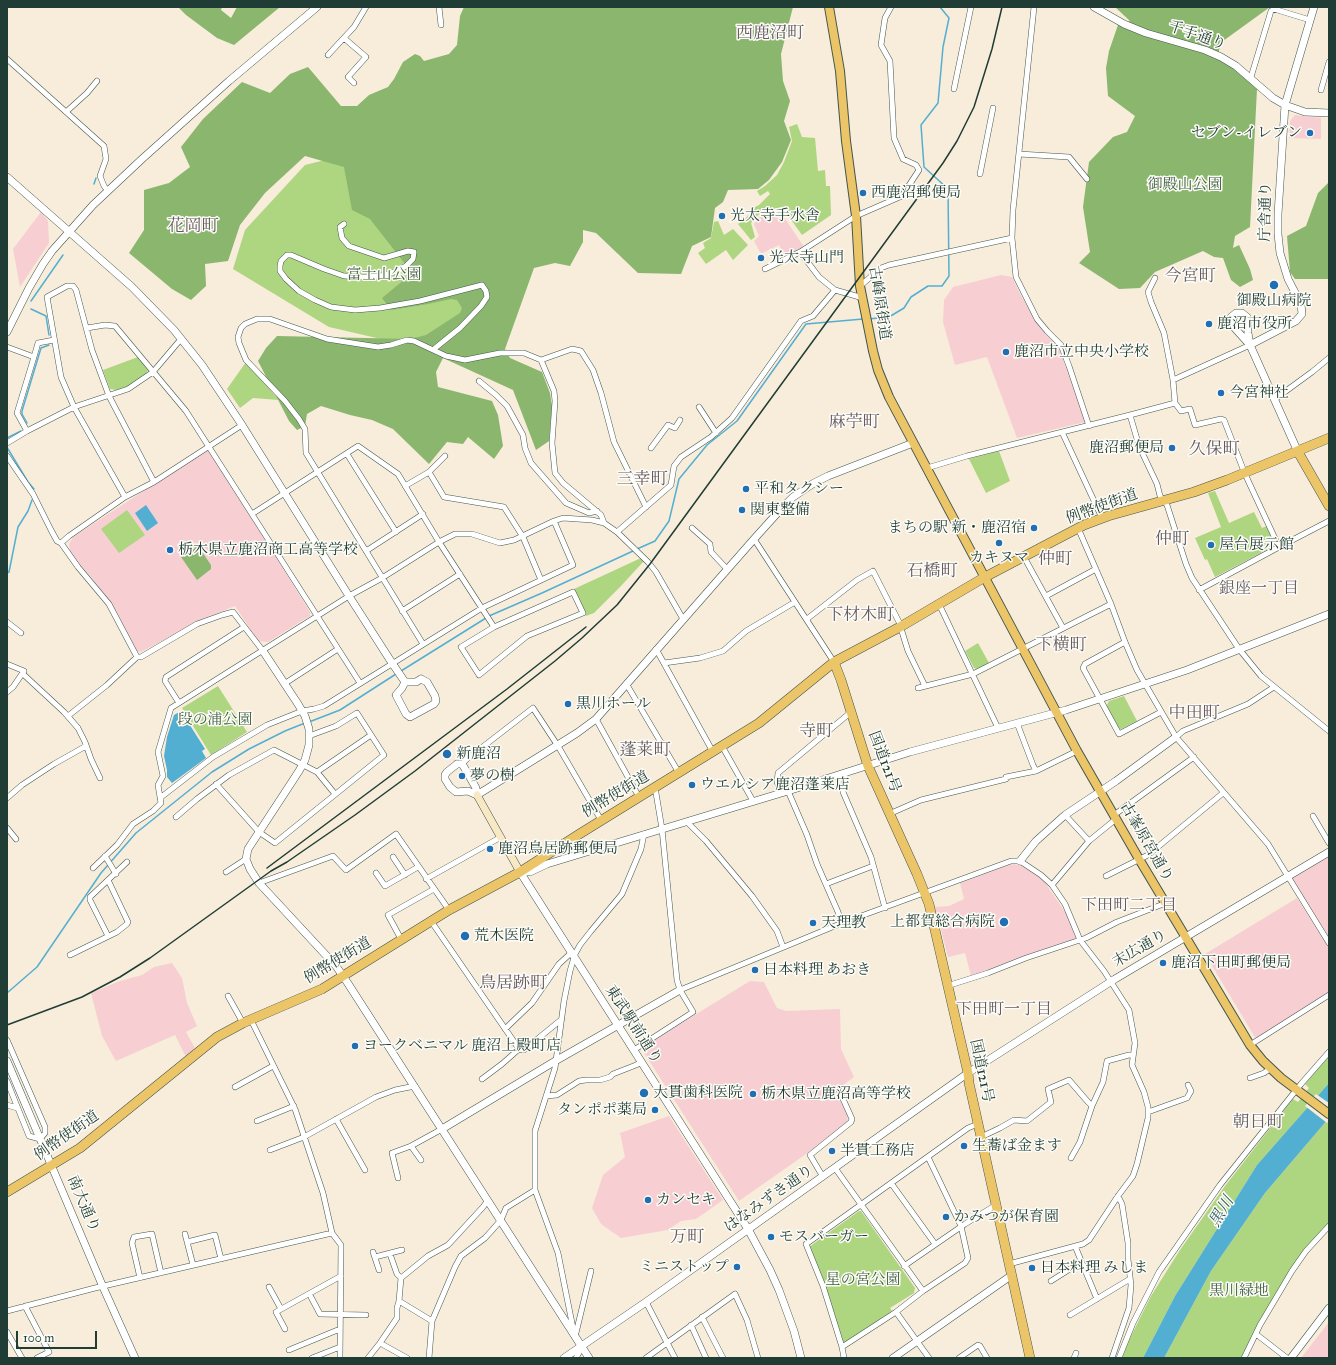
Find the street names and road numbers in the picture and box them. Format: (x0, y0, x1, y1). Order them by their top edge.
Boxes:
street label: 千手通り (1166, 18, 1228, 54)
street label: 庁舎通り (1256, 182, 1276, 242)
street label: 古峰原街道 (864, 265, 894, 341)
street label: 例幣使街道 (1064, 486, 1140, 528)
street label: 国道121号 (864, 729, 904, 795)
street label: 例幣使街道 (579, 768, 653, 822)
street label: 古峯原宮通り (1116, 799, 1176, 885)
street label: 末広通り (1110, 926, 1170, 972)
street label: 例幣使街道 (301, 934, 375, 988)
street label: 東武駅前通り (601, 982, 665, 1068)
street label: 国道121号 (966, 1038, 996, 1104)
street label: 例幣使街道 (31, 1107, 103, 1165)
street label: はなみずき通り (721, 1162, 817, 1236)
street label: 南大通り (63, 1173, 103, 1235)

